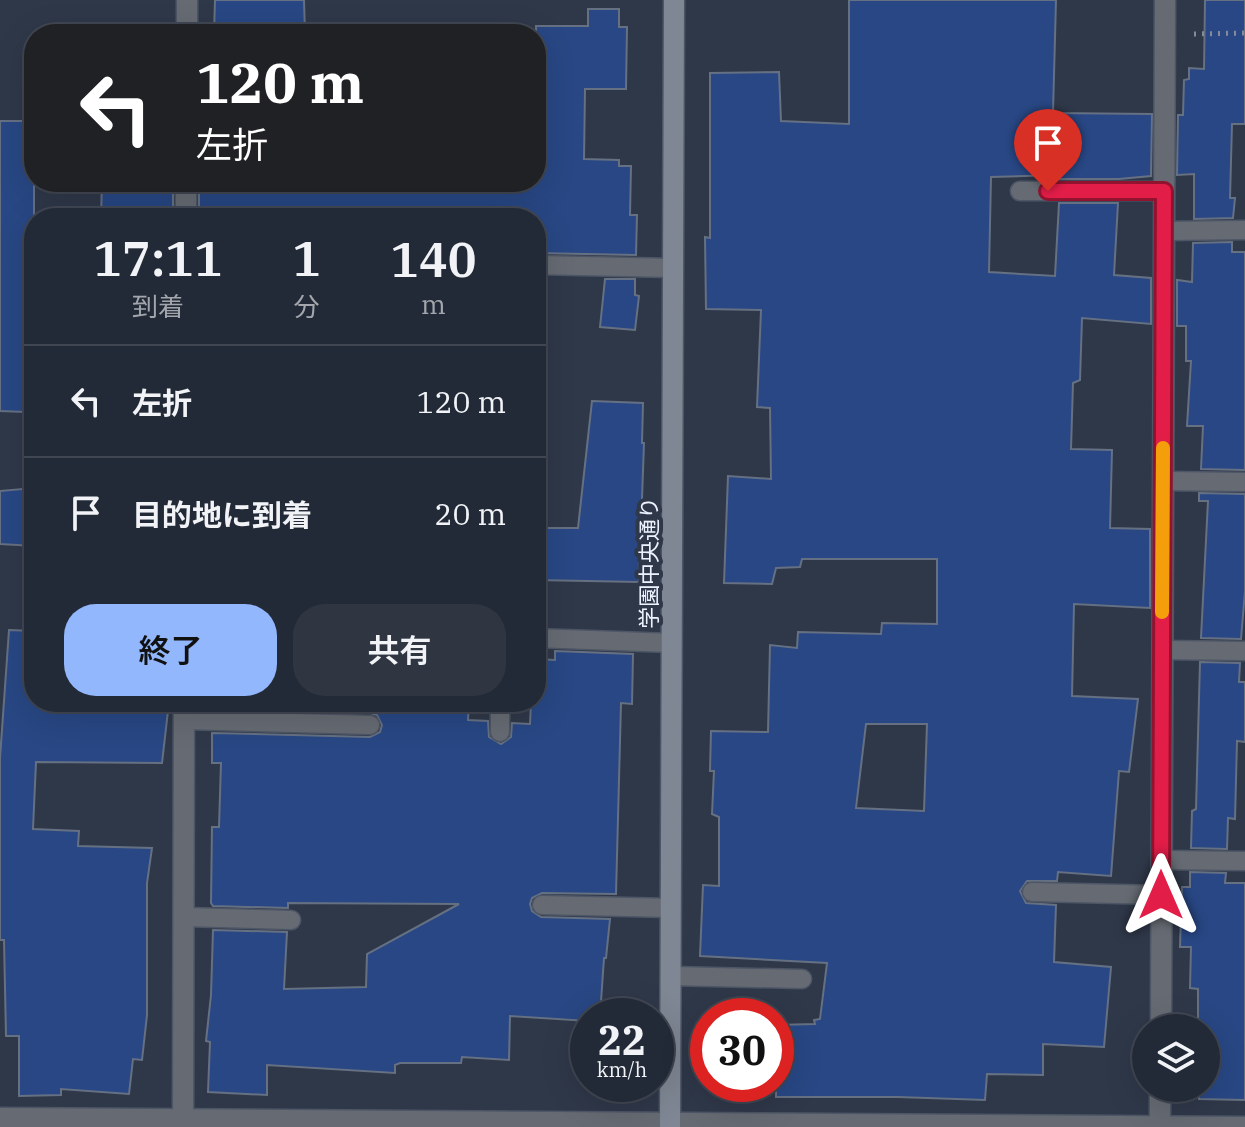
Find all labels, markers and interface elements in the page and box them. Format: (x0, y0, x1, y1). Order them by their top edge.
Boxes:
text: 120 m (196, 46, 364, 118)
icon: left (64, 56, 168, 160)
pin (1014, 109, 1082, 191)
text: 左折 (196, 121, 268, 168)
icon: arrive (1026, 121, 1070, 165)
text: 17:11 (93, 227, 223, 289)
text: 1 (292, 227, 321, 289)
text: 140 (390, 228, 477, 290)
text: m (421, 287, 446, 321)
text: 到着 (132, 289, 184, 323)
text: 分 (294, 289, 320, 323)
icon: left (64, 379, 108, 423)
text: 120 m (416, 382, 506, 421)
text: 左折 (132, 383, 192, 422)
icon: arrive (64, 491, 108, 535)
text: 20 m (434, 494, 506, 533)
text: 目的地に到着 (132, 495, 312, 534)
street label: 学園中央通り (634, 497, 663, 629)
button: 終了 (64, 604, 277, 696)
button: 共有 (293, 604, 506, 696)
position arrow (1119, 853, 1203, 937)
speed limit sign: 30 (690, 998, 794, 1102)
text: 22 (598, 1014, 646, 1066)
map controls (1132, 1014, 1220, 1102)
button: layers (1132, 1014, 1220, 1102)
text: km/h (597, 1056, 647, 1083)

